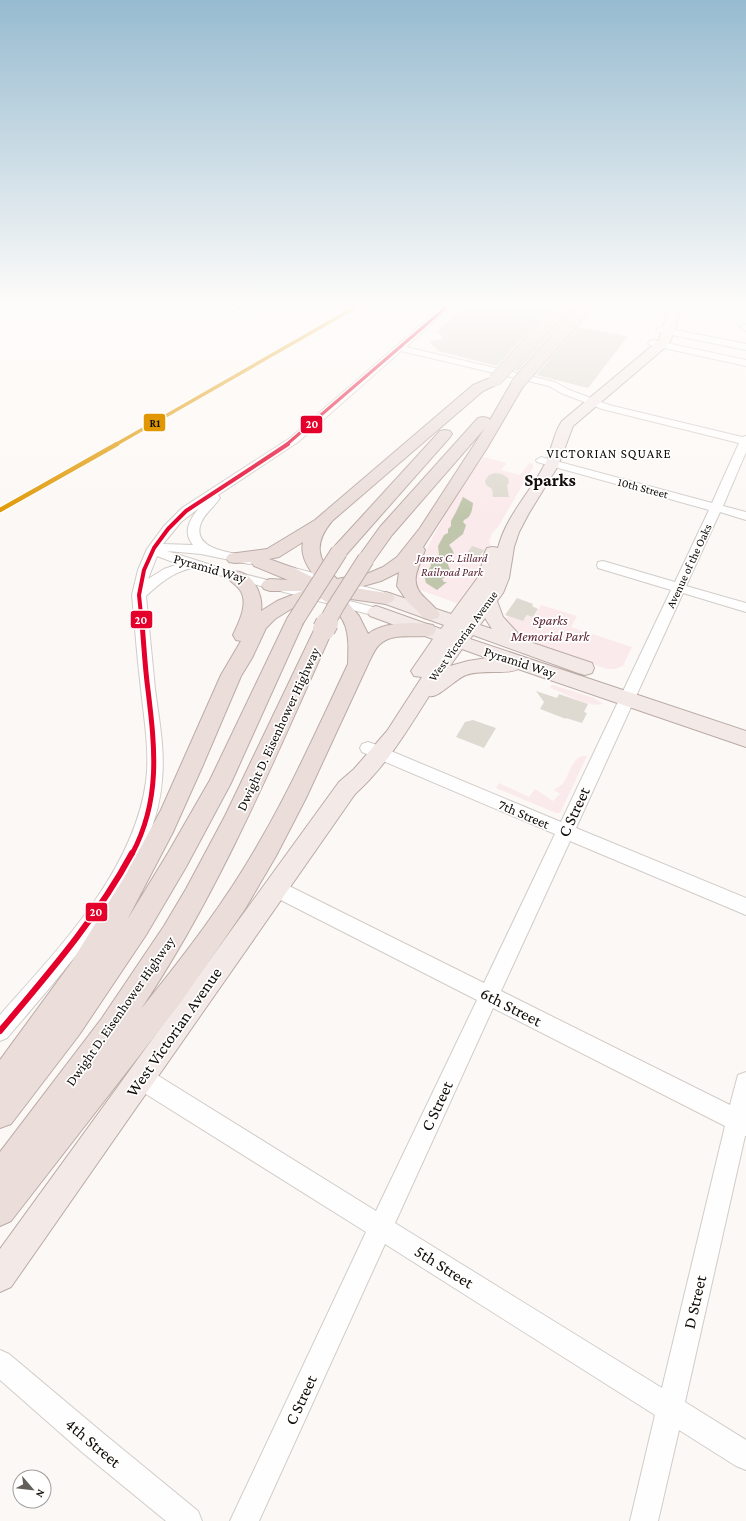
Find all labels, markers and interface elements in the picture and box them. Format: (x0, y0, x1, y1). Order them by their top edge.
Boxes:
line badge: R1 (143, 413, 166, 432)
line badge: 20 (300, 415, 323, 434)
text: R1 (150, 417, 160, 429)
text: 20 (306, 418, 318, 430)
district label: VICTORIAN SQUARE (547, 446, 671, 461)
district label: Sparks (524, 470, 576, 490)
street label: 10th Street (616, 475, 671, 502)
street label: Avenue of the Oaks (663, 521, 715, 610)
street label: Pyramid Way (172, 550, 249, 586)
park label: James C. Lillard Railroad Park (415, 551, 488, 579)
street label: West Victorian Avenue (425, 588, 501, 684)
line badge: 20 (130, 610, 153, 629)
park label: Sparks Memorial Park (510, 612, 590, 644)
text: 20 (135, 614, 147, 626)
street label: Pyramid Way (482, 643, 559, 681)
street label: Dwight D. Eisenhower Highway (233, 644, 323, 813)
street label: C Street (554, 784, 594, 840)
street label: 7th Street (496, 796, 552, 832)
line badge: 20 (85, 902, 108, 922)
text: 20 (90, 906, 102, 918)
street label: Dwight D. Eisenhower Highway (62, 933, 178, 1089)
street label: West Victorian Avenue (122, 964, 226, 1100)
street label: 6th Street (477, 983, 545, 1031)
street label: C Street (417, 1078, 457, 1134)
street label: 5th Street (411, 1242, 477, 1293)
street label: D Street (680, 1273, 710, 1331)
street label: C Street (281, 1372, 321, 1428)
street label: 4th Street (61, 1414, 125, 1472)
north arrow (12, 1469, 52, 1509)
text: N (34, 1488, 48, 1500)

